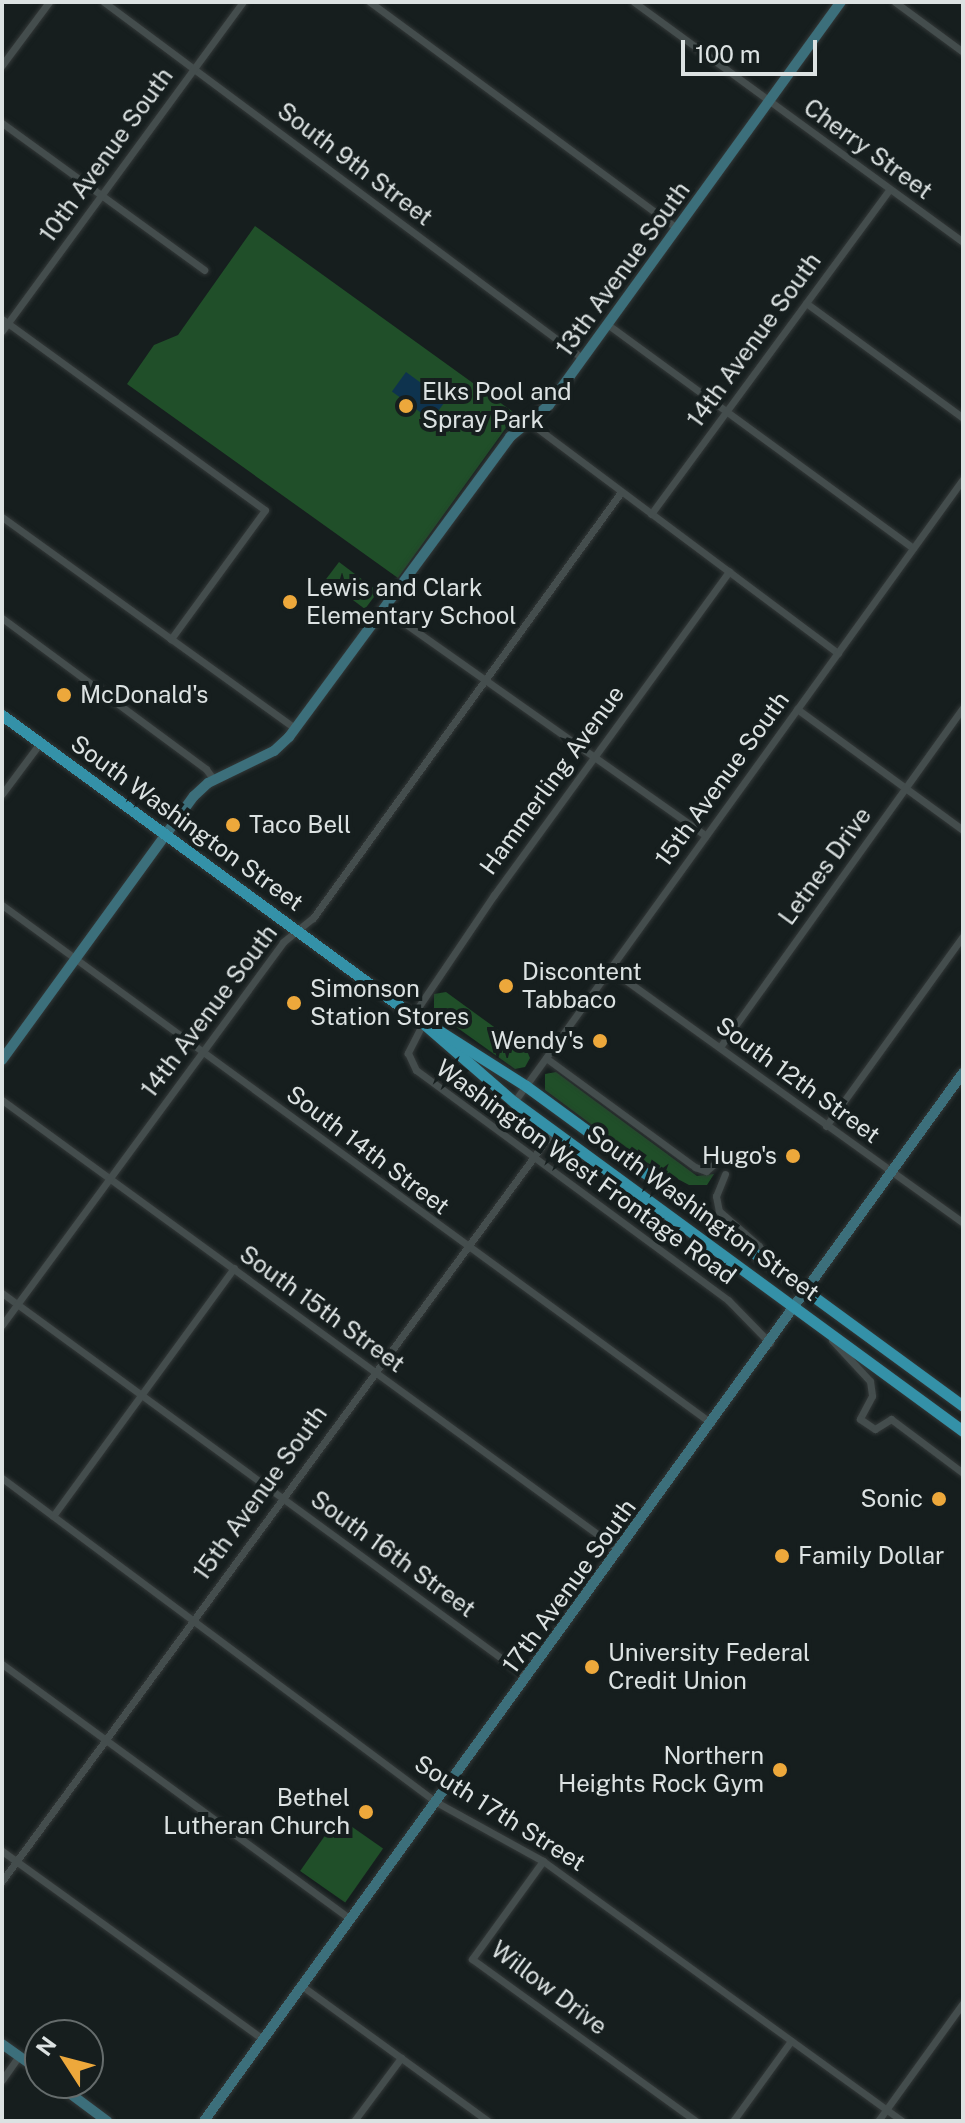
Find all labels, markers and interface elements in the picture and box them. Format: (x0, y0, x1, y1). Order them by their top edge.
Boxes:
scale bar (685, 24, 821, 74)
text: 100 m (695, 40, 761, 68)
street label: 10th Avenue South (33, 62, 179, 248)
street label: Cherry Street (798, 93, 938, 205)
street label: South 9th Street (272, 96, 438, 232)
street label: 13th Avenue South (550, 176, 696, 362)
street label: 14th Avenue South (681, 247, 827, 433)
place label: Elks Pool and Spray Park (422, 378, 572, 434)
marker: Elks Pool and Spray Park (397, 397, 415, 415)
place label: Lewis and Clark Elementary School (306, 574, 517, 630)
marker: Lewis and Clark Elementary School (281, 593, 299, 611)
street label: Hammerling Avenue (474, 680, 630, 880)
place label: McDonald's (80, 681, 208, 709)
marker: McDonald's (55, 686, 73, 704)
street label: 15th Avenue South (649, 686, 795, 872)
street label: South Washington Street (65, 729, 309, 917)
street label: Letnes Drive (773, 801, 877, 931)
place label: Taco Bell (249, 811, 351, 839)
marker: Taco Bell (224, 816, 242, 834)
street label: 14th Avenue South (135, 919, 283, 1103)
place label: Discontent Tabbaco (522, 958, 642, 1014)
place label: Simonson Station Stores (310, 975, 469, 1031)
marker: Discontent Tabbaco (497, 977, 515, 995)
marker: Simonson Station Stores (285, 994, 303, 1012)
street label: South 12th Street (710, 1011, 886, 1149)
place label: Wendy's (491, 1027, 584, 1055)
marker: Wendy's (591, 1032, 609, 1050)
street label: Washington West Frontage Road (430, 1053, 742, 1291)
street label: South 14th Street (281, 1079, 455, 1221)
street label: South Washington Street (581, 1119, 825, 1307)
place label: Hugo's (702, 1142, 777, 1170)
marker: Hugo's (784, 1147, 802, 1165)
street label: South 15th Street (234, 1240, 410, 1378)
street label: 15th Avenue South (187, 1400, 333, 1586)
street label: South 16th Street (305, 1485, 481, 1623)
place label: Sonic (861, 1485, 923, 1513)
marker: Sonic (930, 1490, 948, 1508)
street label: 17th Avenue South (496, 1493, 642, 1679)
place label: Family Dollar (798, 1542, 945, 1570)
marker: Family Dollar (773, 1547, 791, 1565)
place label: University Federal Credit Union (608, 1639, 810, 1695)
marker: University Federal Credit Union (583, 1658, 601, 1676)
place label: Northern Heights Rock Gym (558, 1742, 764, 1798)
street label: South 17th Street (409, 1749, 591, 1877)
marker: Northern Heights Rock Gym (771, 1761, 789, 1779)
place label: Bethel Lutheran Church (163, 1784, 350, 1840)
marker: Bethel Lutheran Church (357, 1803, 375, 1821)
street label: Willow Drive (485, 1935, 613, 2041)
north arrow (24, 2019, 104, 2099)
text: N (31, 2031, 62, 2061)

